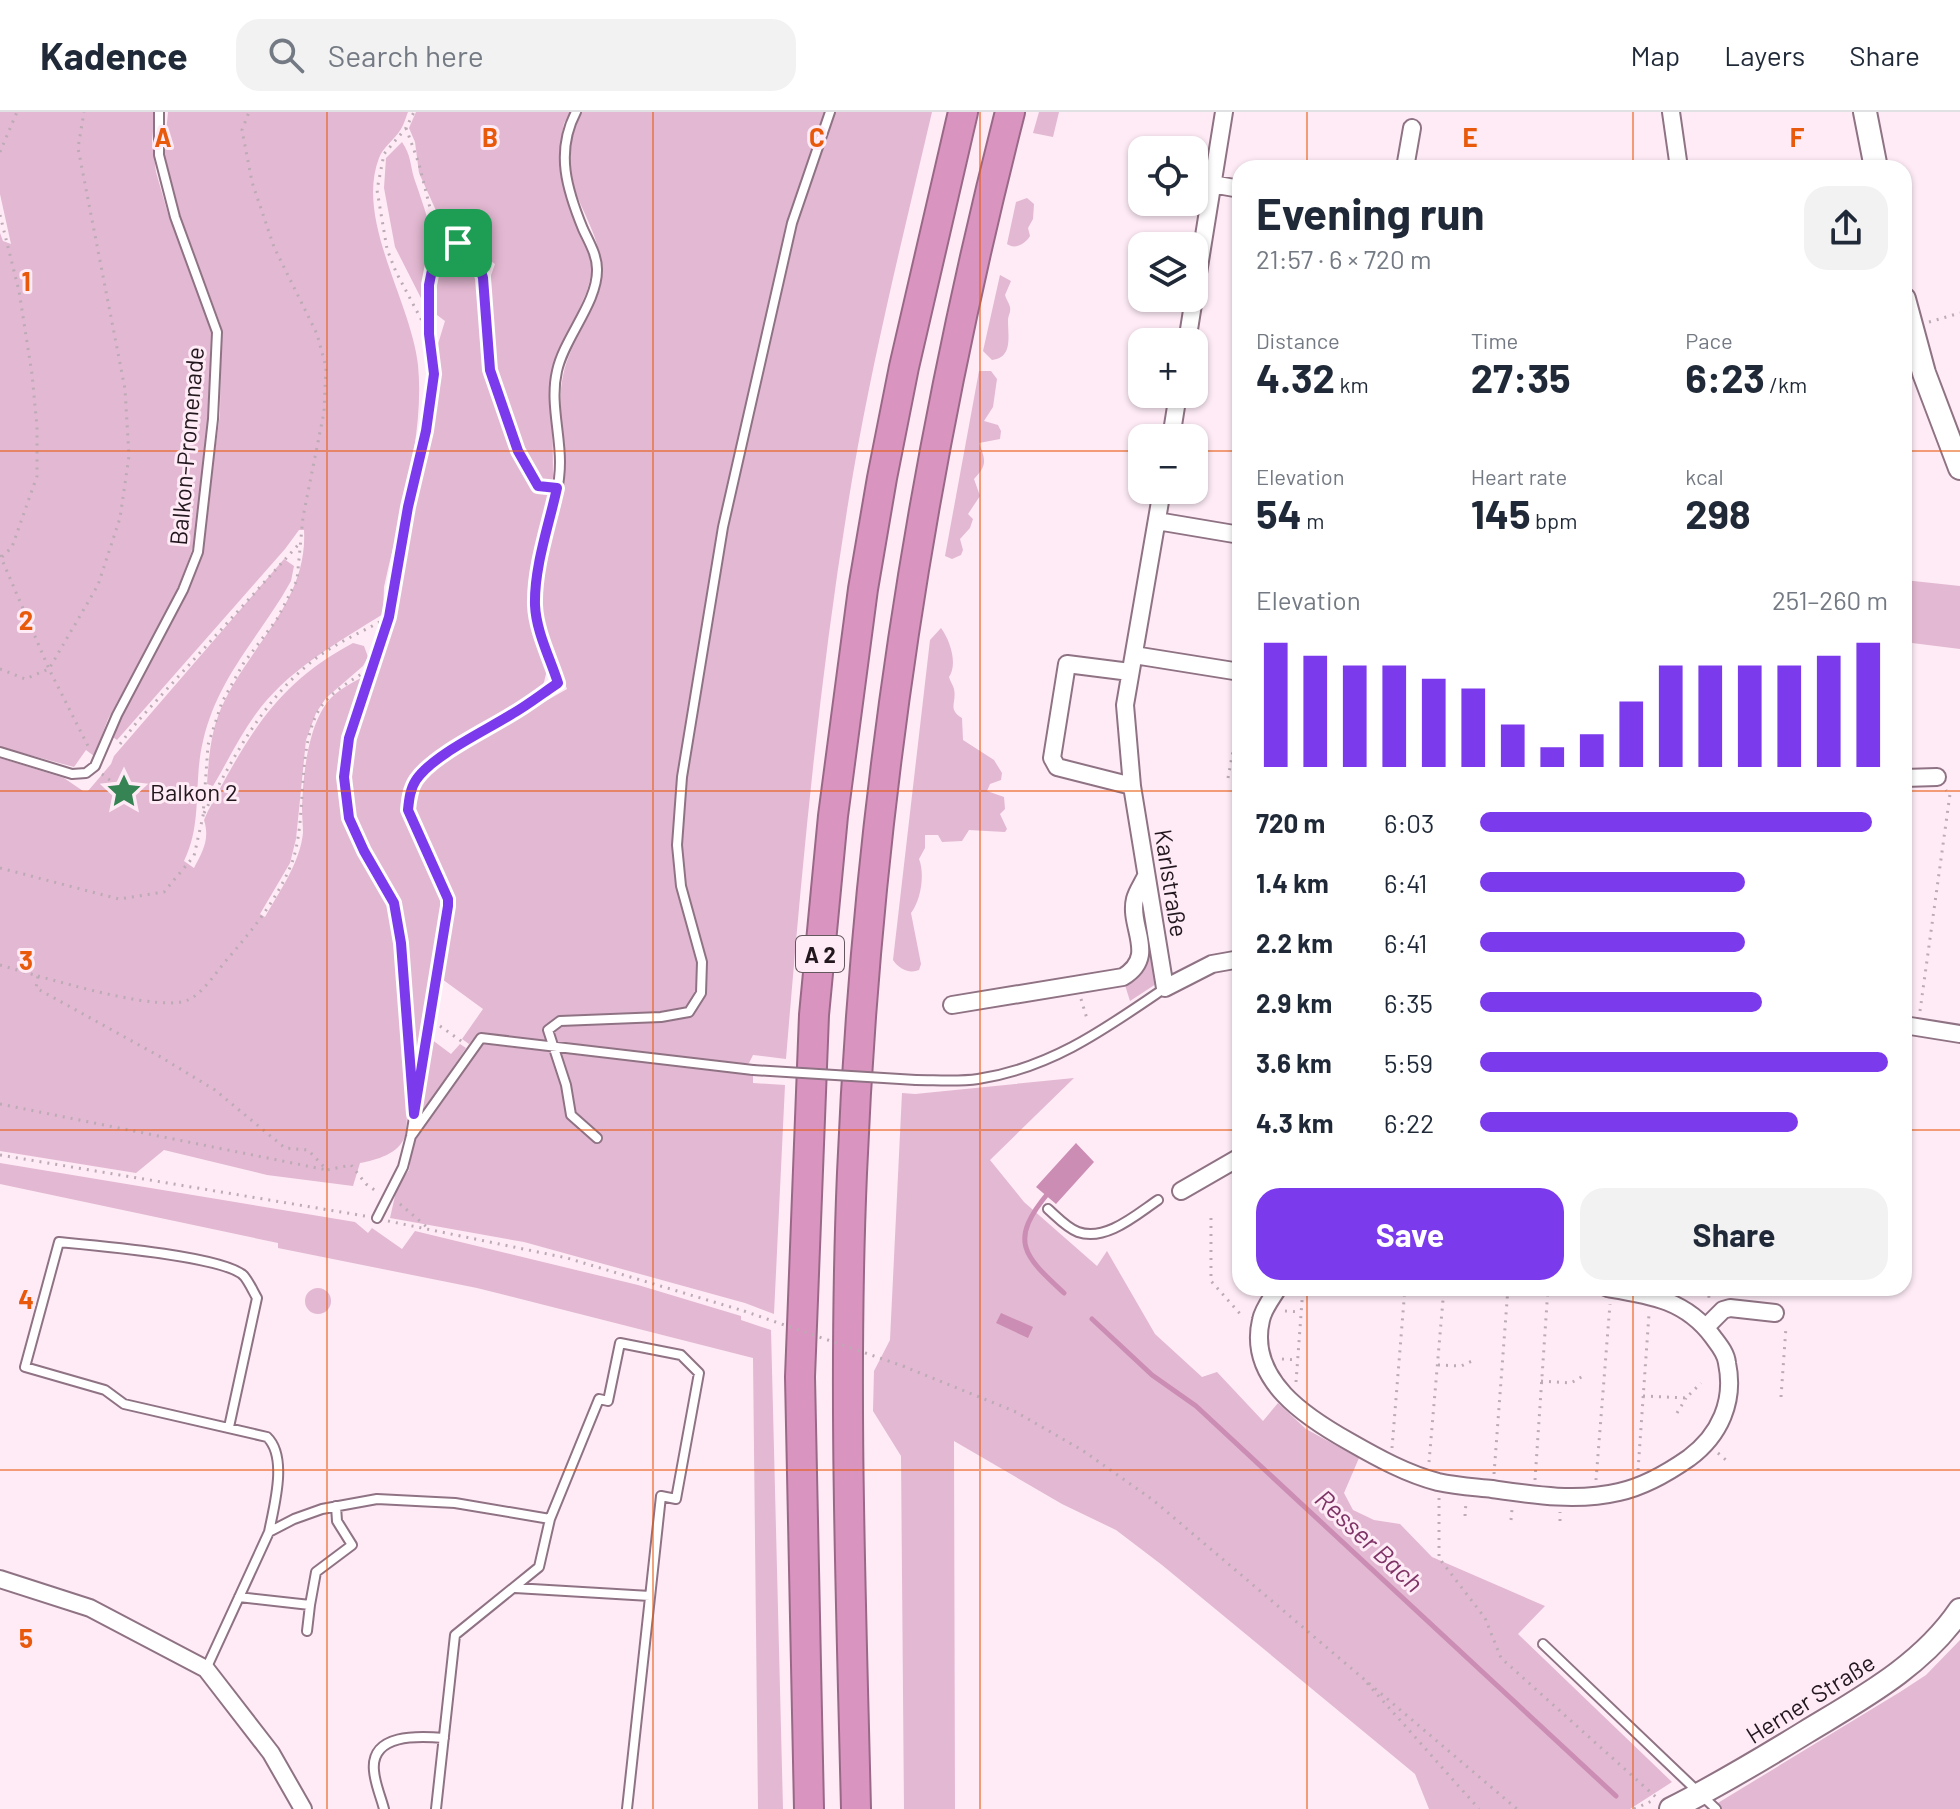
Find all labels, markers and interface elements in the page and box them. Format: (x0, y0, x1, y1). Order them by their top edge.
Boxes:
search box (236, 19, 796, 91)
text: Kadence (40, 32, 188, 78)
icon: search (264, 33, 308, 77)
text: Search here (328, 37, 484, 73)
text: Map (1630, 38, 1680, 72)
text: Layers (1724, 38, 1805, 72)
text: Share (1849, 38, 1920, 72)
text: A (154, 121, 172, 152)
text: B (482, 121, 498, 152)
text: C (809, 121, 825, 152)
text: E (1462, 121, 1478, 152)
text: F (1790, 121, 1805, 152)
map controls (1128, 136, 1208, 504)
button: locate (1128, 136, 1208, 216)
text: Evening run (1256, 186, 1485, 239)
button: share (1804, 186, 1888, 270)
pin (424, 209, 492, 277)
icon: arrive (436, 221, 480, 265)
button: layers (1128, 232, 1208, 312)
text: 21:57 · 6 × 720 m (1256, 243, 1431, 274)
text: 1 (21, 265, 31, 296)
text: Distance (1256, 327, 1340, 353)
text: Time (1471, 327, 1518, 353)
text: Pace (1685, 327, 1733, 353)
button: + (1128, 328, 1208, 408)
street label: Balkon-Promenade (163, 346, 209, 546)
text: 4.32 (1256, 353, 1335, 401)
text: 27:35 (1471, 353, 1571, 401)
text: 6:23 (1685, 353, 1765, 401)
text: km (1335, 371, 1369, 397)
text: /km (1765, 371, 1807, 397)
button: − (1128, 424, 1208, 504)
text: Elevation (1256, 463, 1345, 489)
text: Heart rate (1471, 463, 1567, 489)
text: kcal (1685, 463, 1724, 489)
text: 54 (1256, 489, 1302, 537)
text: 145 (1471, 489, 1531, 537)
text: 298 (1685, 489, 1751, 537)
text: m (1302, 507, 1324, 533)
text: bpm (1531, 507, 1577, 533)
text: Elevation (1256, 584, 1361, 615)
text: 251–260 m (1772, 584, 1888, 615)
text: 2 (19, 604, 33, 635)
place icon: Balkon 2 (105, 772, 143, 810)
place label: Balkon 2 (150, 777, 238, 806)
text: 720 m (1256, 807, 1325, 838)
text: 6:03 (1384, 807, 1434, 838)
street label: Karlstraße (1149, 827, 1195, 939)
text: 1.4 km (1256, 867, 1329, 898)
text: 6:41 (1384, 867, 1427, 898)
text: 2.2 km (1256, 927, 1333, 958)
text: 6:41 (1384, 927, 1427, 958)
road number: A 2 (796, 936, 844, 972)
text: 3 (19, 944, 33, 975)
text: 2.9 km (1256, 987, 1332, 1018)
text: 6:35 (1384, 987, 1433, 1018)
text: 3.6 km (1256, 1047, 1332, 1078)
text: 5:59 (1384, 1047, 1433, 1078)
text: 4.3 km (1256, 1107, 1334, 1138)
text: 6:22 (1384, 1107, 1434, 1138)
button: Save (1256, 1188, 1564, 1280)
button: Share (1580, 1188, 1888, 1280)
text: 4 (18, 1283, 34, 1314)
water label: Resser Bach (1310, 1482, 1430, 1598)
text: 5 (19, 1622, 33, 1653)
street label: Herner Straße (1740, 1647, 1880, 1749)

